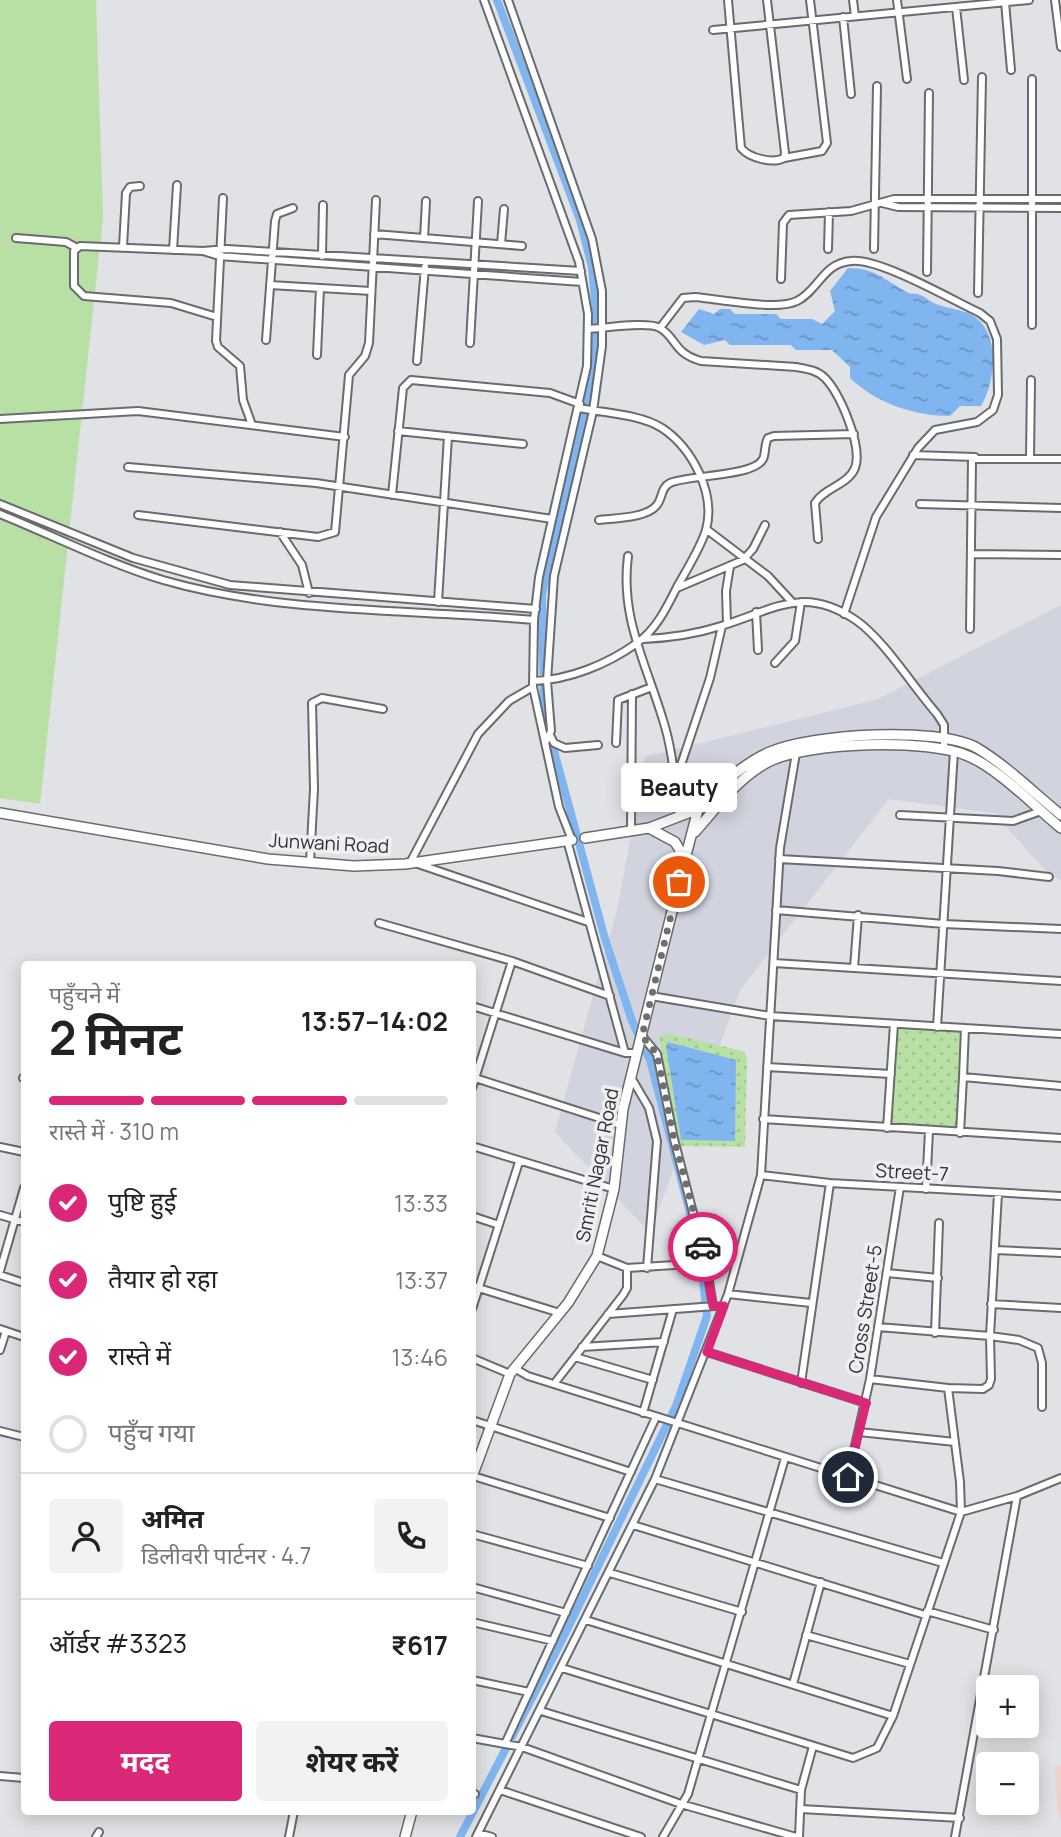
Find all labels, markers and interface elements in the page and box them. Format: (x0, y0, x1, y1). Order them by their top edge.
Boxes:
callout: Beauty (621, 763, 737, 812)
text: Beauty (640, 771, 718, 803)
street label: Junwani Road (268, 827, 390, 859)
pin (649, 852, 709, 912)
icon: bag (660, 863, 698, 901)
text: पहुँचने में (49, 978, 120, 1010)
text: 13:57–14:02 (301, 1003, 448, 1039)
text: 2 मिनट (49, 1006, 182, 1069)
street label: Smriti Nagar Road (569, 1086, 625, 1244)
text: रास्ते में · 310 m (49, 1115, 179, 1147)
street label: Street-7 (875, 1157, 949, 1187)
text: पुष्टि हुई (108, 1183, 176, 1219)
icon: check (49, 1184, 87, 1222)
text: 13:33 (394, 1187, 448, 1219)
courier (668, 1212, 738, 1282)
icon: car (684, 1228, 722, 1266)
street label: Cross Street-5 (842, 1243, 888, 1375)
text: तैयार हो रहा (108, 1260, 217, 1296)
icon: check (49, 1261, 87, 1299)
text: 13:37 (395, 1264, 448, 1296)
text: रास्ते में (108, 1337, 171, 1373)
icon: check (49, 1338, 87, 1376)
text: 13:46 (392, 1341, 448, 1373)
text: पहुँच गया (108, 1414, 195, 1450)
pin (818, 1447, 878, 1507)
icon: home (829, 1458, 867, 1496)
button: person (49, 1499, 123, 1573)
button: phone (374, 1499, 448, 1573)
text: अमित (141, 1500, 204, 1536)
text: डिलीवरी पार्टनर · 4.7 (141, 1539, 311, 1571)
text: ऑर्डर #3323 (49, 1625, 187, 1661)
text: ₹617 (391, 1627, 448, 1663)
map controls (976, 1675, 1039, 1815)
button: + (976, 1675, 1039, 1738)
button: मदद (49, 1721, 242, 1801)
button: शेयर करें (256, 1721, 448, 1801)
button: − (976, 1752, 1039, 1815)

